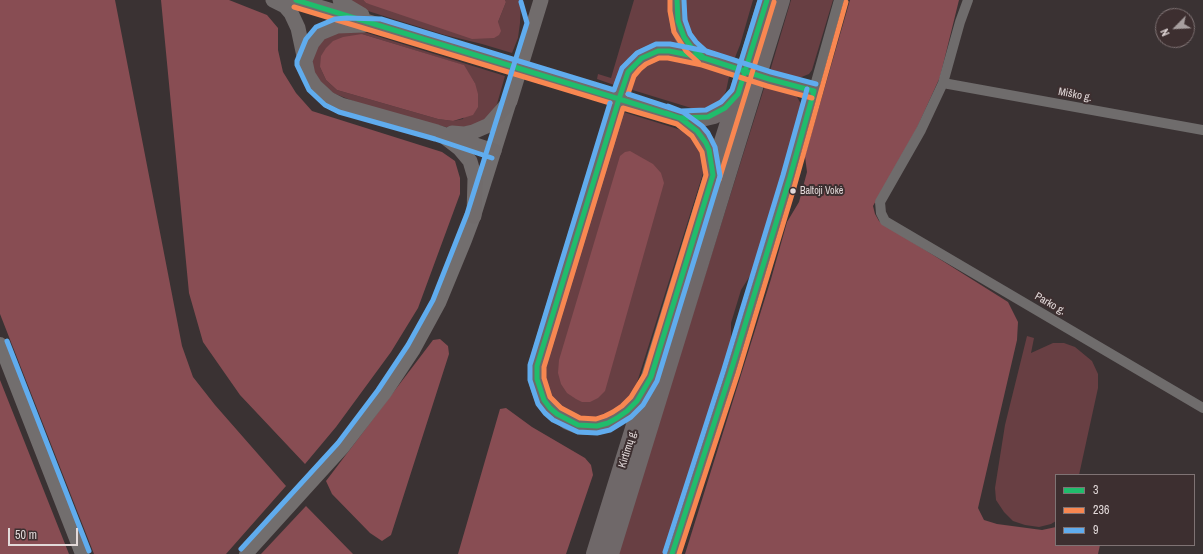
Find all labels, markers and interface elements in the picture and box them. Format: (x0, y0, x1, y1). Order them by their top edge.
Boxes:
north arrow (1155, 8, 1195, 48)
text: N (1157, 27, 1173, 38)
street label: Miško g. (1057, 85, 1093, 105)
place label: Baltoji Vokė (800, 185, 843, 197)
marker: Baltoji Vokė (788, 186, 798, 196)
street label: Parko g. (1032, 290, 1068, 318)
street label: Kirtimų g. (616, 428, 640, 470)
legend (1055, 474, 1195, 546)
text: 3 (1093, 482, 1098, 498)
text: 236 (1093, 502, 1109, 518)
scale bar (10, 520, 80, 546)
text: 9 (1093, 522, 1098, 538)
text: 50 m (15, 527, 37, 543)

